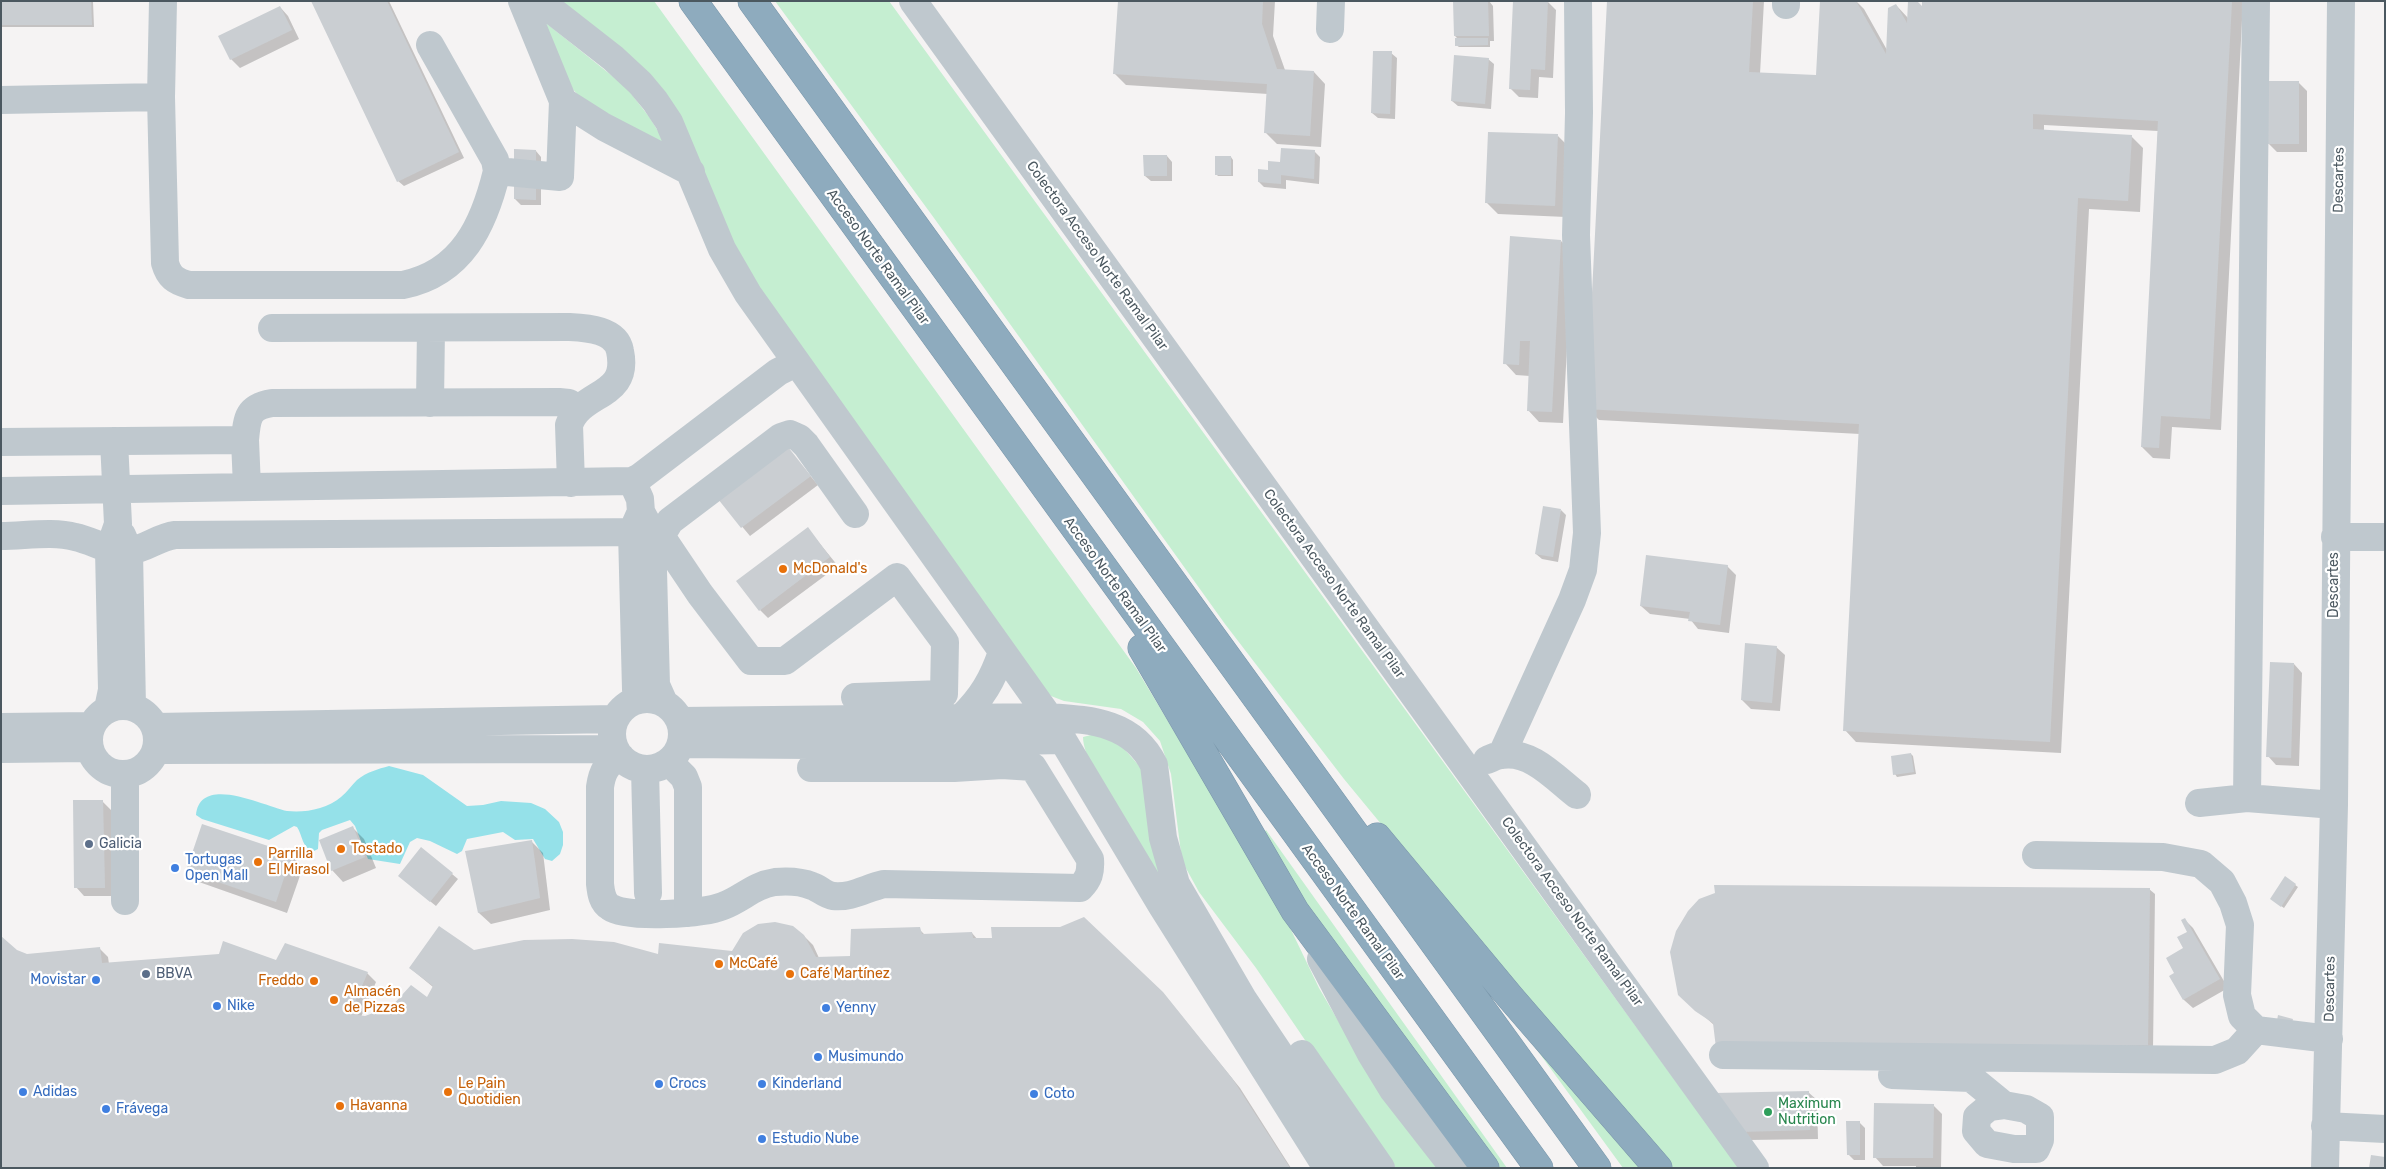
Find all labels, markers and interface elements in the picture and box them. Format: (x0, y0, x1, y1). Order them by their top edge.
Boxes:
street label: Descartes (2330, 147, 2348, 213)
street label: Colectora Acceso Norte Ramal Pilar (1023, 158, 1171, 354)
street label: Acceso Norte Ramal Pilar (823, 186, 933, 328)
street label: Colectora Acceso Norte Ramal Pilar (1260, 486, 1408, 682)
street label: Acceso Norte Ramal Pilar (1060, 514, 1170, 656)
street label: Descartes (2326, 552, 2342, 618)
place label: McDonald's (793, 561, 867, 577)
marker: McDonald's (777, 563, 789, 575)
street label: Colectora Acceso Norte Ramal Pilar (1498, 814, 1646, 1010)
place label: Galicia (99, 836, 142, 852)
marker: Galicia (83, 838, 95, 850)
place label: Tostado (351, 841, 402, 857)
street label: Acceso Norte Ramal Pilar (1298, 841, 1408, 983)
marker: Tostado (335, 843, 347, 855)
place label: Parrilla El Mirasol (268, 846, 329, 879)
place label: Tortugas Open Mall (185, 852, 248, 884)
marker: Parrilla El Mirasol (252, 856, 264, 868)
marker: Tortugas Open Mall (169, 862, 181, 874)
place label: McCafé (729, 956, 778, 972)
street label: Descartes (2321, 956, 2339, 1022)
marker: McCafé (713, 958, 725, 970)
place label: BBVA (156, 966, 192, 982)
place label: Café Martínez (800, 966, 890, 982)
marker: BBVA (140, 968, 152, 980)
marker: Café Martínez (784, 968, 796, 980)
place label: Movistar (30, 972, 86, 988)
place label: Freddo (258, 973, 304, 989)
marker: Movistar (90, 974, 102, 986)
marker: Freddo (308, 975, 320, 987)
place label: Almacén de Pizzas (344, 984, 405, 1016)
marker: Almacén de Pizzas (328, 994, 340, 1006)
place label: Nike (227, 998, 255, 1014)
marker: Nike (211, 1000, 223, 1012)
place label: Yenny (836, 1000, 876, 1016)
marker: Yenny (820, 1002, 832, 1014)
place label: Musimundo (828, 1049, 904, 1065)
marker: Musimundo (812, 1051, 824, 1063)
place label: Le Pain Quotidien (458, 1076, 521, 1108)
place label: Crocs (669, 1076, 706, 1092)
place label: Kinderland (772, 1076, 842, 1092)
marker: Crocs (653, 1078, 665, 1090)
marker: Kinderland (756, 1078, 768, 1090)
place label: Adidas (33, 1084, 77, 1100)
marker: Adidas (17, 1086, 29, 1098)
marker: Le Pain Quotidien (442, 1086, 454, 1098)
place label: Coto (1044, 1086, 1075, 1102)
marker: Coto (1028, 1088, 1040, 1100)
place label: Maximum Nutrition (1778, 1096, 1841, 1128)
place label: Havanna (350, 1098, 407, 1114)
marker: Havanna (334, 1100, 346, 1112)
place label: Frávega (116, 1101, 168, 1117)
marker: Frávega (100, 1103, 112, 1115)
marker: Maximum Nutrition (1762, 1106, 1774, 1118)
place label: Estudio Nube (772, 1131, 859, 1147)
marker: Estudio Nube (756, 1133, 768, 1145)

